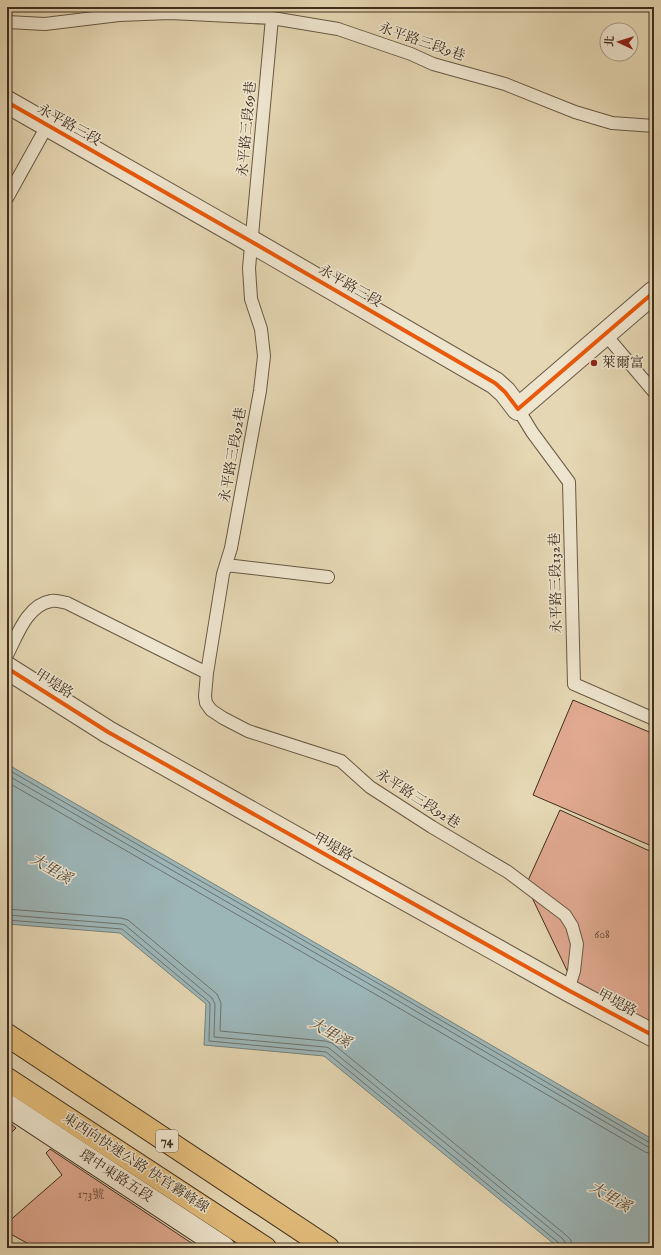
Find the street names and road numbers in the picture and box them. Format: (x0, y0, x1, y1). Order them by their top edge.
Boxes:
street label: 永平路三段9巷 (376, 19, 468, 65)
street label: 永平路三段69巷 (234, 80, 260, 178)
street label: 永平路三段 (34, 100, 104, 150)
street label: 永平路三段 (315, 261, 385, 311)
street label: 永平路三段92巷 (216, 406, 250, 504)
street label: 永平路三段132巷 (546, 532, 566, 634)
street label: 甲堤路 (31, 665, 77, 703)
street label: 永平路三段92巷 (373, 765, 463, 833)
street label: 甲堤路 (310, 829, 356, 865)
street label: 甲堤路 (594, 985, 640, 1021)
street label: 東西向快速公路 快官霧峰線 (59, 1109, 213, 1217)
road number: 74 (156, 1130, 178, 1152)
street label: 環中東路五段 (76, 1146, 156, 1206)

